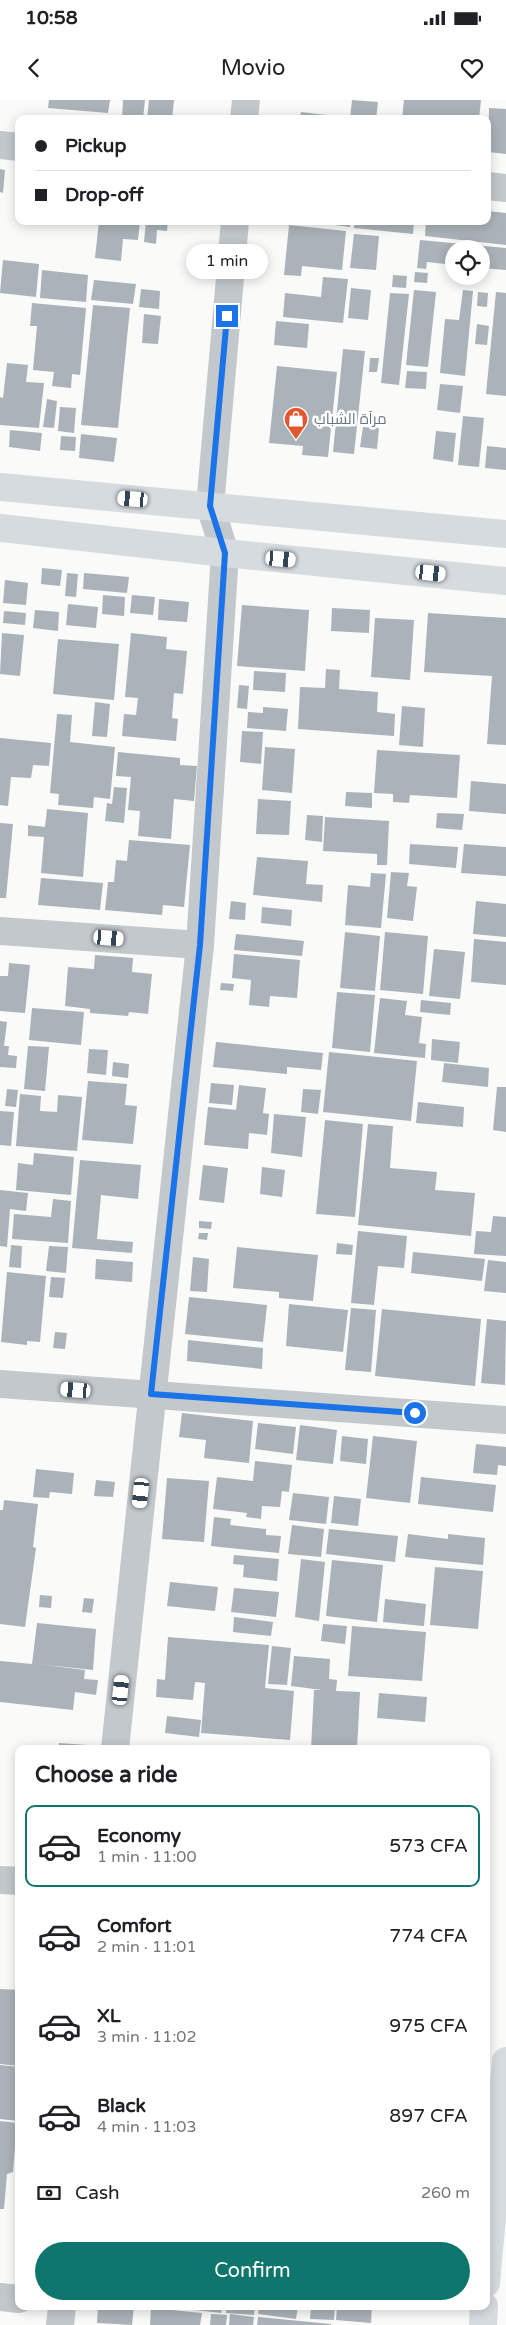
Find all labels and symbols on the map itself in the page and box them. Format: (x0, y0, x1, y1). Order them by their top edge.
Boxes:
callout: 1 min (186, 244, 268, 278)
route end (216, 305, 238, 327)
shop icon: مرآة الشباب (283, 406, 309, 440)
place label: مرآة الشباب (314, 410, 387, 428)
car (117, 490, 148, 508)
car (265, 550, 296, 568)
car (415, 564, 446, 582)
car (93, 929, 124, 947)
car (60, 1381, 91, 1399)
route start (404, 1402, 426, 1424)
car (131, 1477, 150, 1509)
car (111, 1674, 130, 1706)

